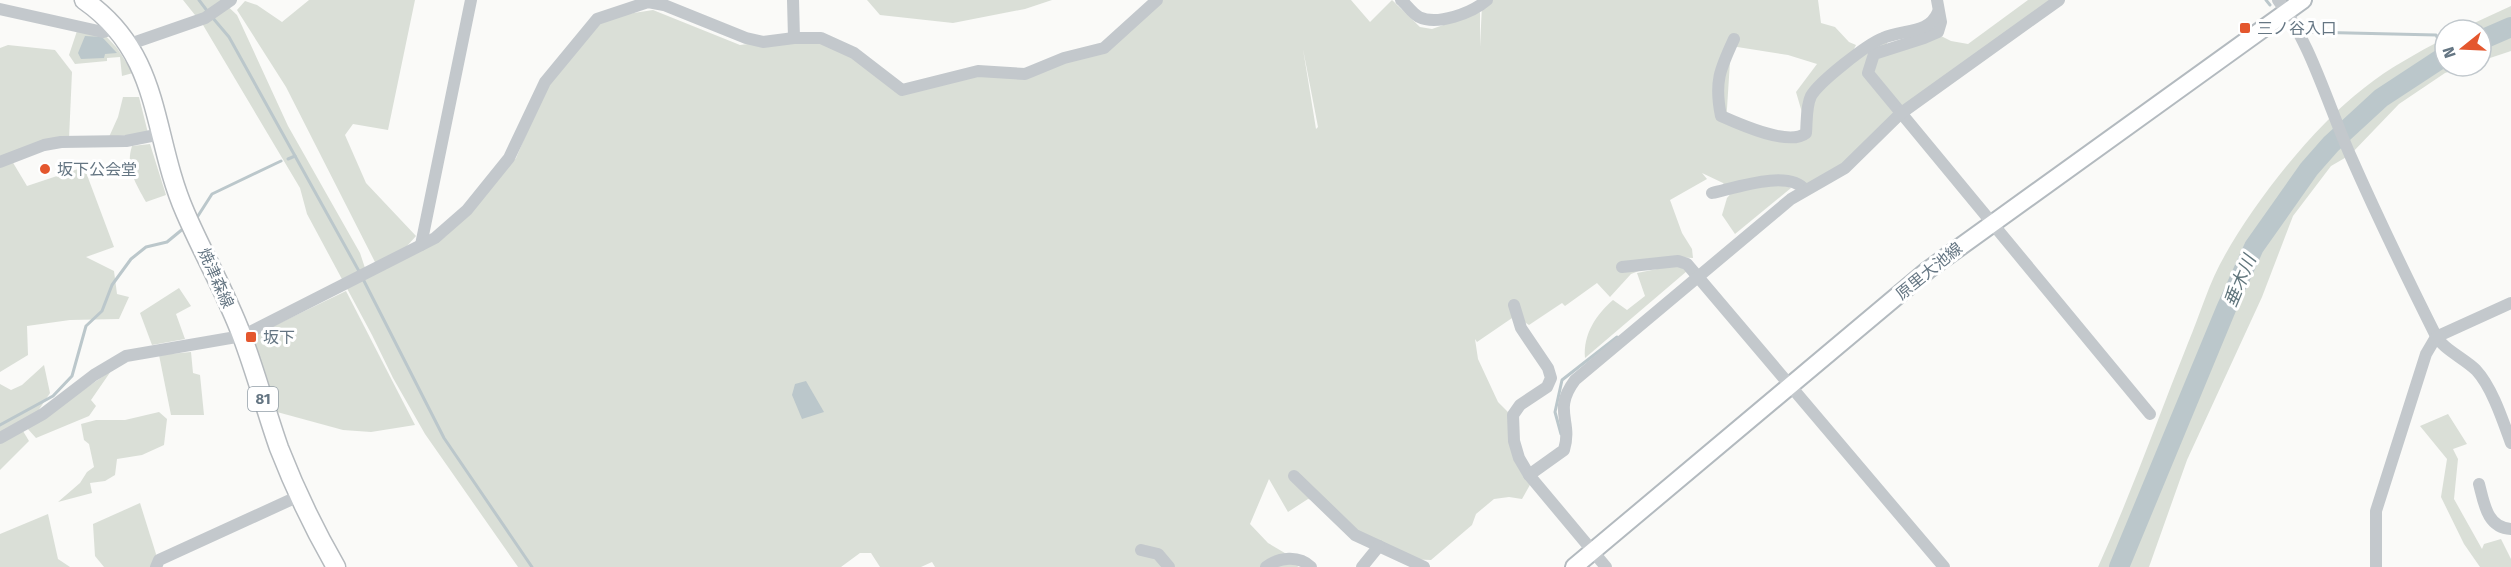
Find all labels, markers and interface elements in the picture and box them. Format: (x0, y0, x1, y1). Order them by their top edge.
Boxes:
north arrow (2433, 18, 2493, 78)
place label: 三ノ谷入口 (2257, 19, 2337, 38)
marker: 三ノ谷入口 (2238, 21, 2252, 35)
text: N (2439, 45, 2460, 60)
place label: 坂下公会堂 (57, 160, 137, 179)
marker: 坂下公会堂 (38, 162, 52, 176)
street label: 原里大池線 (1892, 238, 1966, 304)
street label: 焼津森線 (194, 245, 238, 311)
water label: 垂木川 (2219, 250, 2261, 310)
place label: 坂下 (263, 328, 295, 347)
marker: 坂下 (244, 330, 258, 344)
road number: 81 (248, 387, 278, 411)

